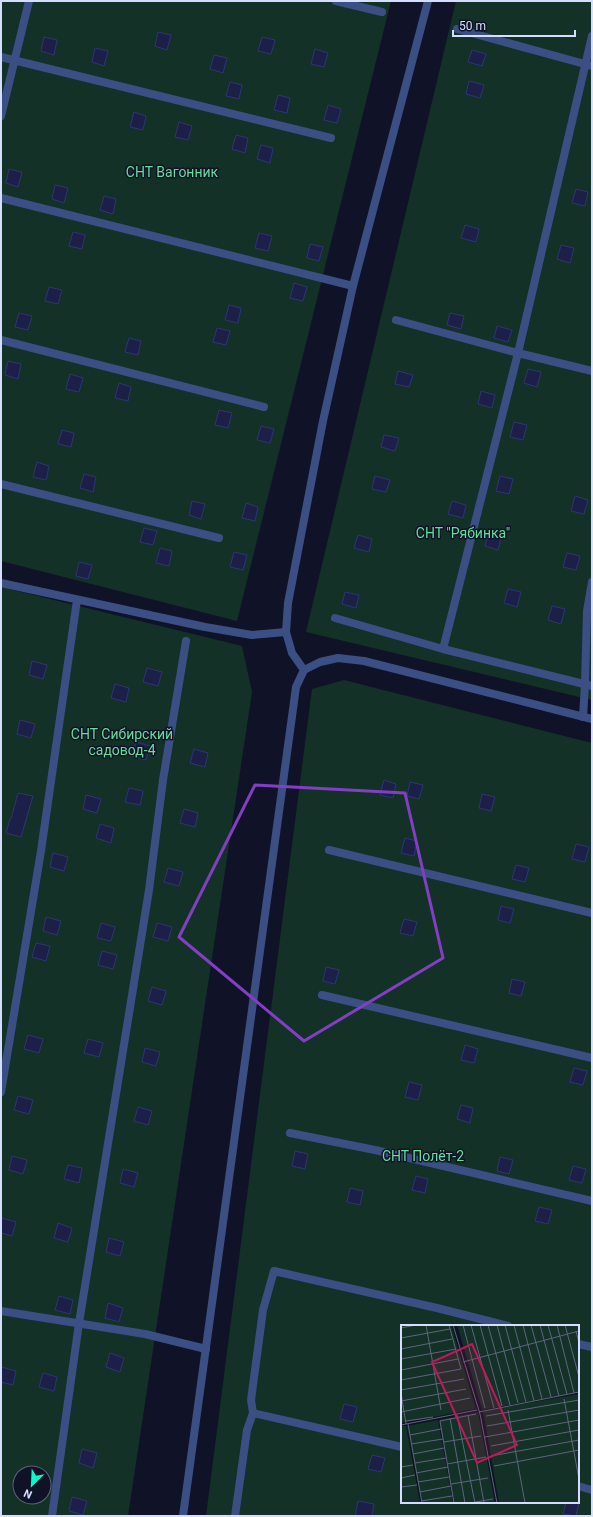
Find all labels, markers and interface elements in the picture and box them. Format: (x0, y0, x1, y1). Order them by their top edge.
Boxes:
scale bar (453, 12, 575, 38)
text: 50 m (459, 19, 486, 33)
park label: СНТ Вагонник (126, 164, 219, 180)
park label: СНТ "Рябинка" (416, 525, 510, 541)
park label: СНТ Сибирский садовод-4 (71, 726, 173, 758)
park label: СНТ Полёт-2 (382, 1148, 464, 1164)
inset map (401, 1325, 579, 1503)
north arrow (12, 1465, 52, 1505)
text: N (22, 1486, 34, 1501)

